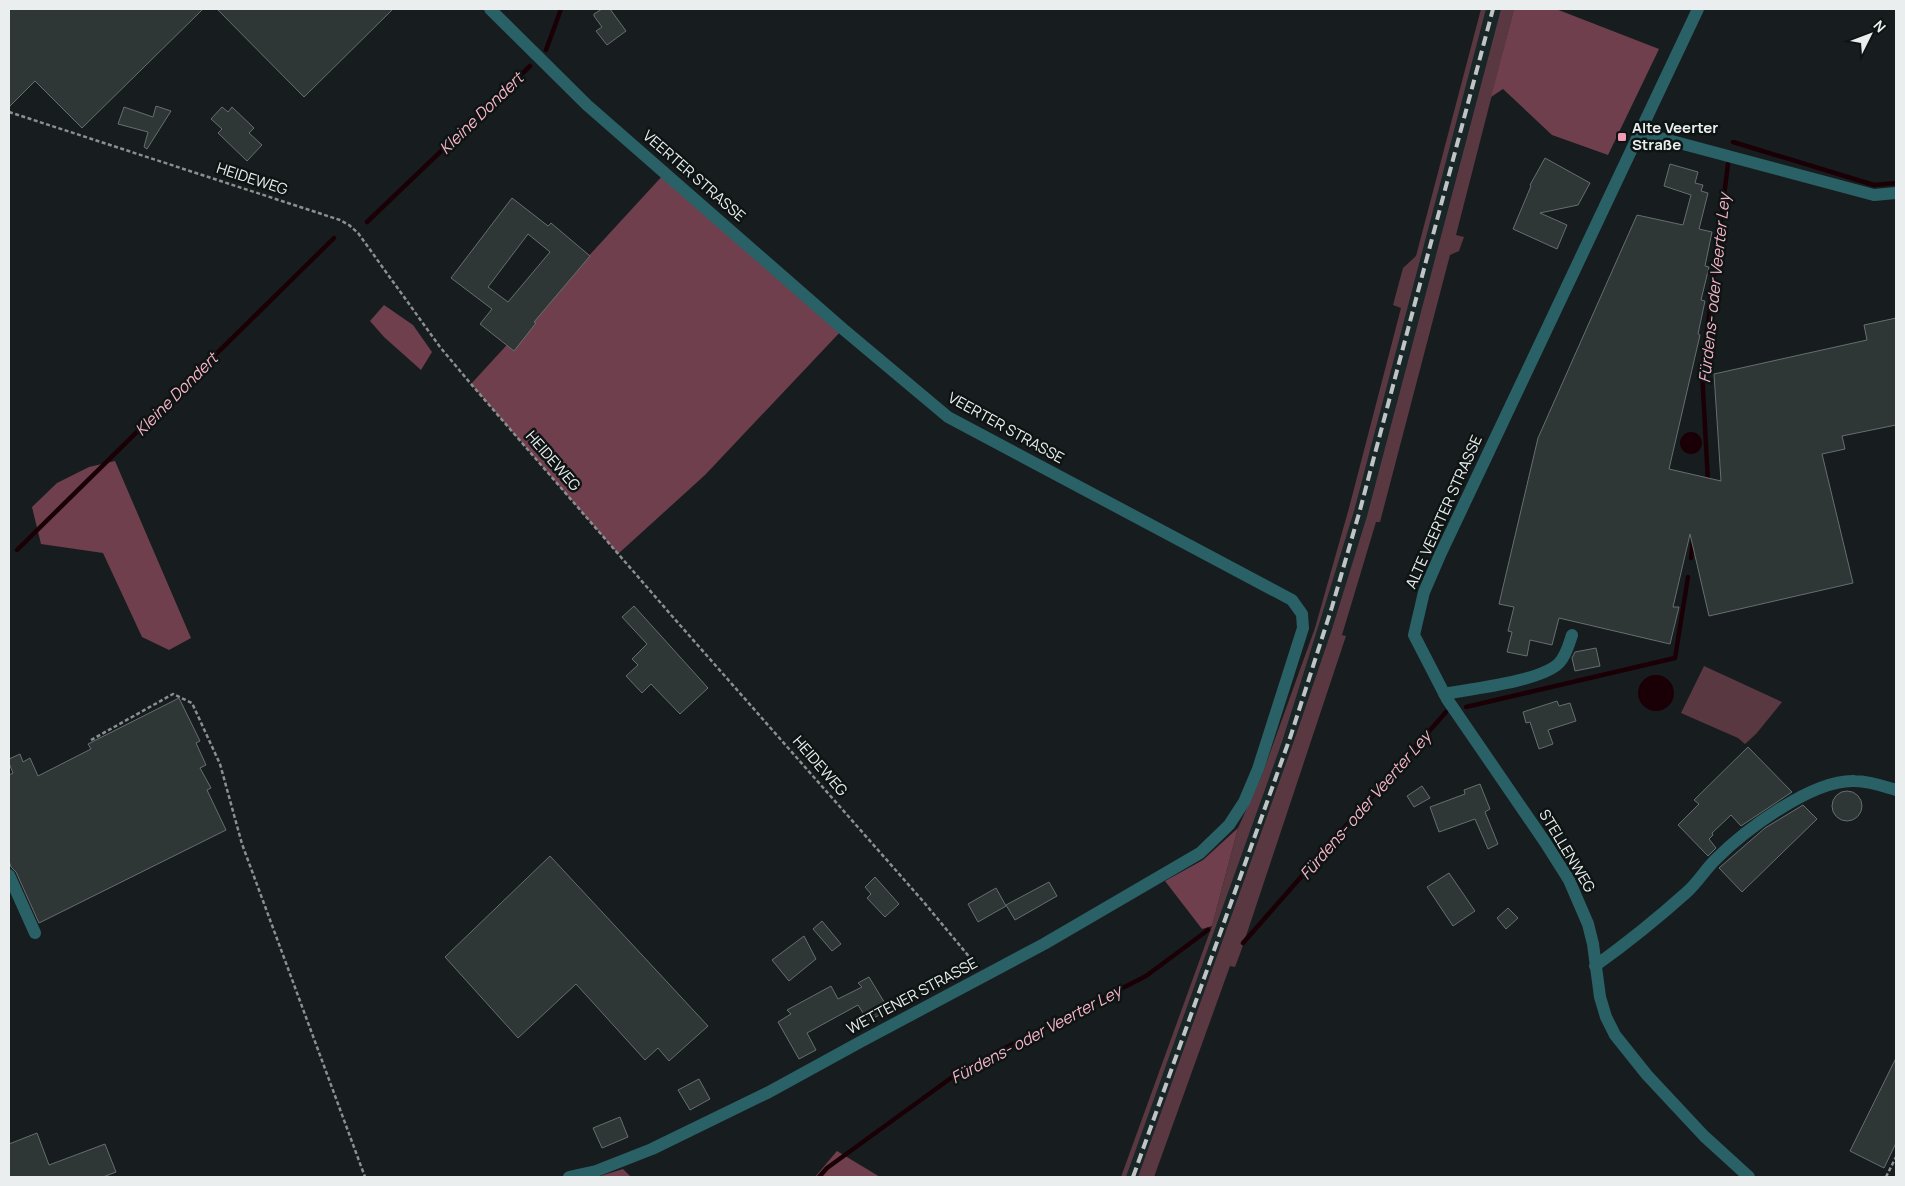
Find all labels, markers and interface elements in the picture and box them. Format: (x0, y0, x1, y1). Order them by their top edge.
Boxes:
north arrow (1845, 10, 1895, 60)
text: N (1870, 16, 1890, 36)
water label: Kleine Dondert (434, 66, 529, 159)
place label: Alte Veerter Straße (1632, 117, 1718, 155)
street label: VEERTER STRASSE (638, 125, 750, 226)
marker: Alte Veerter Straße (1616, 131, 1628, 143)
street label: HEIDEWEG (214, 157, 291, 200)
water label: Fürdens- oder Veerter Ley (1693, 190, 1735, 384)
water label: Kleine Dondert (130, 347, 223, 440)
street label: VEERTER STRASSE (944, 387, 1068, 468)
street label: HEIDEWEG (521, 426, 586, 496)
street label: ALTE VEERTER STRASSE (1400, 432, 1487, 592)
water label: Fürdens- oder Veerter Ley (1294, 724, 1437, 884)
street label: HEIDEWEG (788, 731, 853, 801)
street label: STELLENWEG (1534, 805, 1601, 897)
street label: WETTENER STRASSE (843, 952, 981, 1039)
water label: Fürdens- oder Veerter Ley (947, 978, 1127, 1088)

